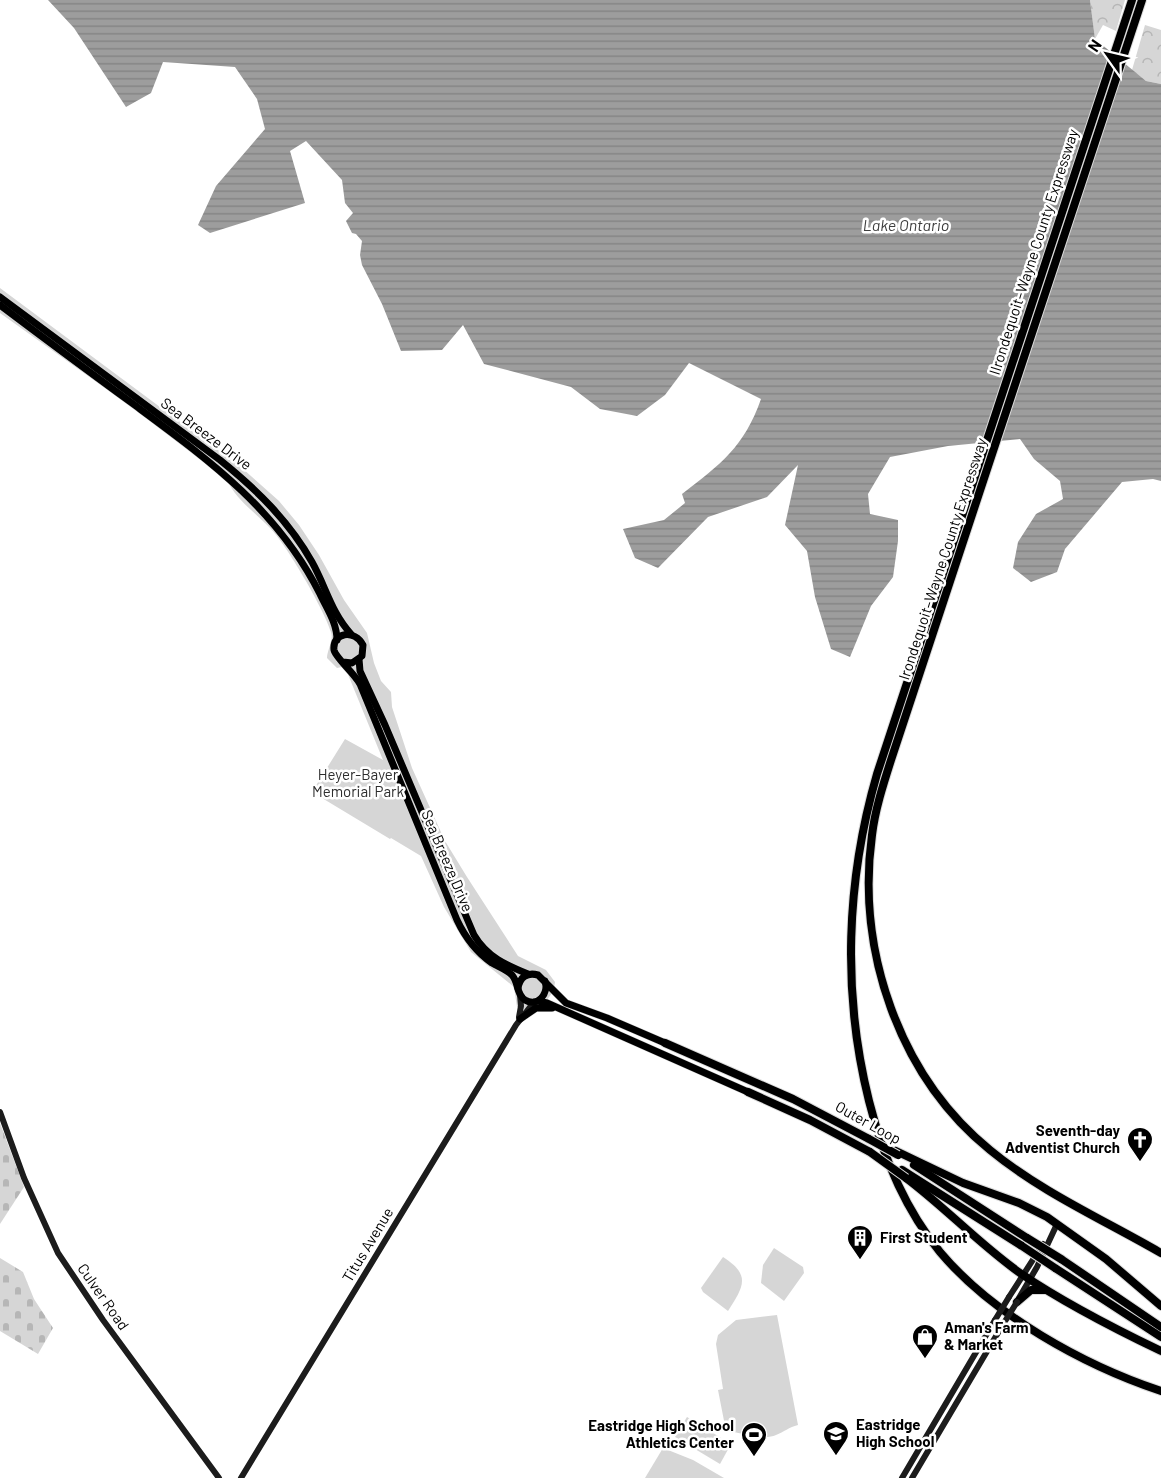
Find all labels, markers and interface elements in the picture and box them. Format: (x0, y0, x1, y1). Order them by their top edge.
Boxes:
north arrow (1077, 24, 1137, 84)
text: N (1083, 36, 1105, 55)
street label: IIrondequoit–Wayne County Expressway (985, 126, 1081, 377)
water label: Lake Ontario (863, 215, 949, 234)
street label: Sea Breeze Drive (158, 393, 256, 473)
street label: Irondequoit–Wayne County Expressway (894, 435, 990, 682)
park label: Heyer-Bayer Memorial Park (312, 765, 405, 800)
street label: Sea Breeze Drive (418, 807, 478, 914)
street label: Outer Loop (833, 1097, 904, 1148)
place label: Seventh-day Adventist Church (1005, 1121, 1120, 1156)
church icon: Seventh-day Adventist Church (1125, 1125, 1155, 1163)
street label: Titus Avenue (338, 1204, 396, 1285)
building icon: First Student (845, 1223, 875, 1261)
place label: First Student (880, 1228, 968, 1246)
street label: Culver Road (74, 1260, 133, 1333)
place label: Aman's Farm & Market (944, 1318, 1029, 1353)
shop icon: Aman's Farm & Market (910, 1322, 940, 1360)
place label: Eastridge High School (856, 1415, 934, 1450)
place label: Eastridge High School Athletics Center (588, 1416, 734, 1451)
school or university icon: Eastridge High School (821, 1419, 851, 1457)
sports icon: Eastridge High School Athletics Center (739, 1420, 769, 1458)

